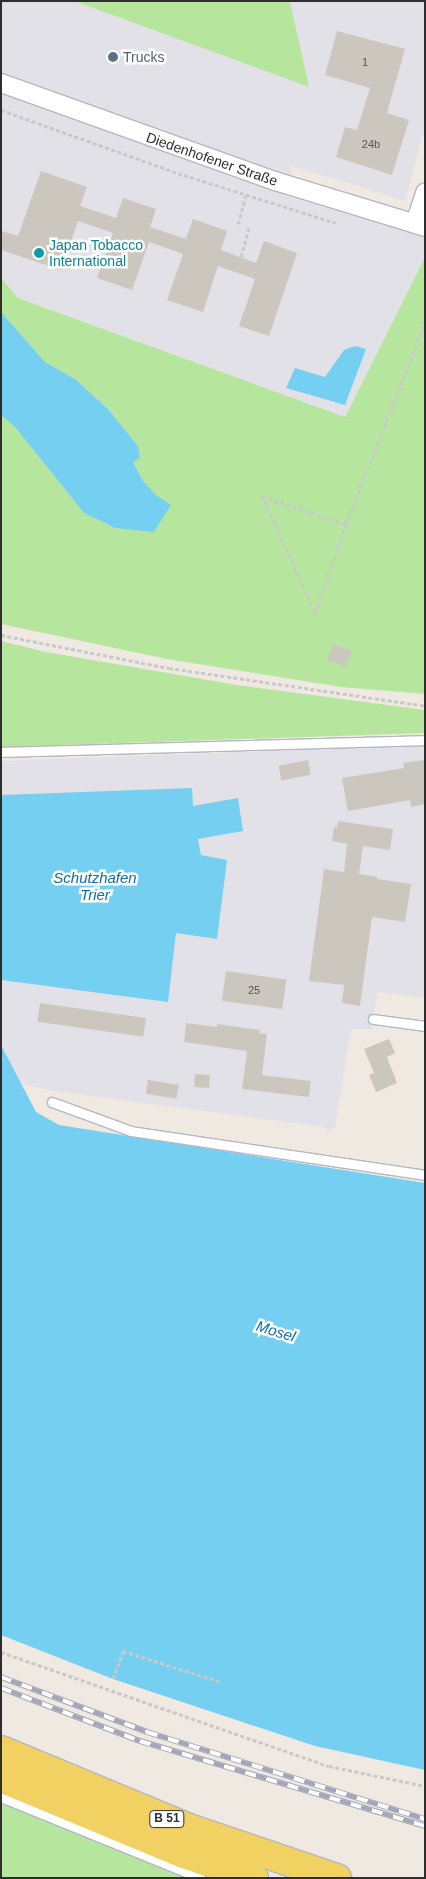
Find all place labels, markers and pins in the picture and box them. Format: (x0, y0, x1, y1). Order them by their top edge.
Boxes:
place label: Trucks (123, 49, 164, 65)
marker: Trucks (107, 51, 119, 63)
place label: Japan Tobacco International (49, 237, 143, 270)
marker: Japan Tobacco International (33, 247, 45, 259)

